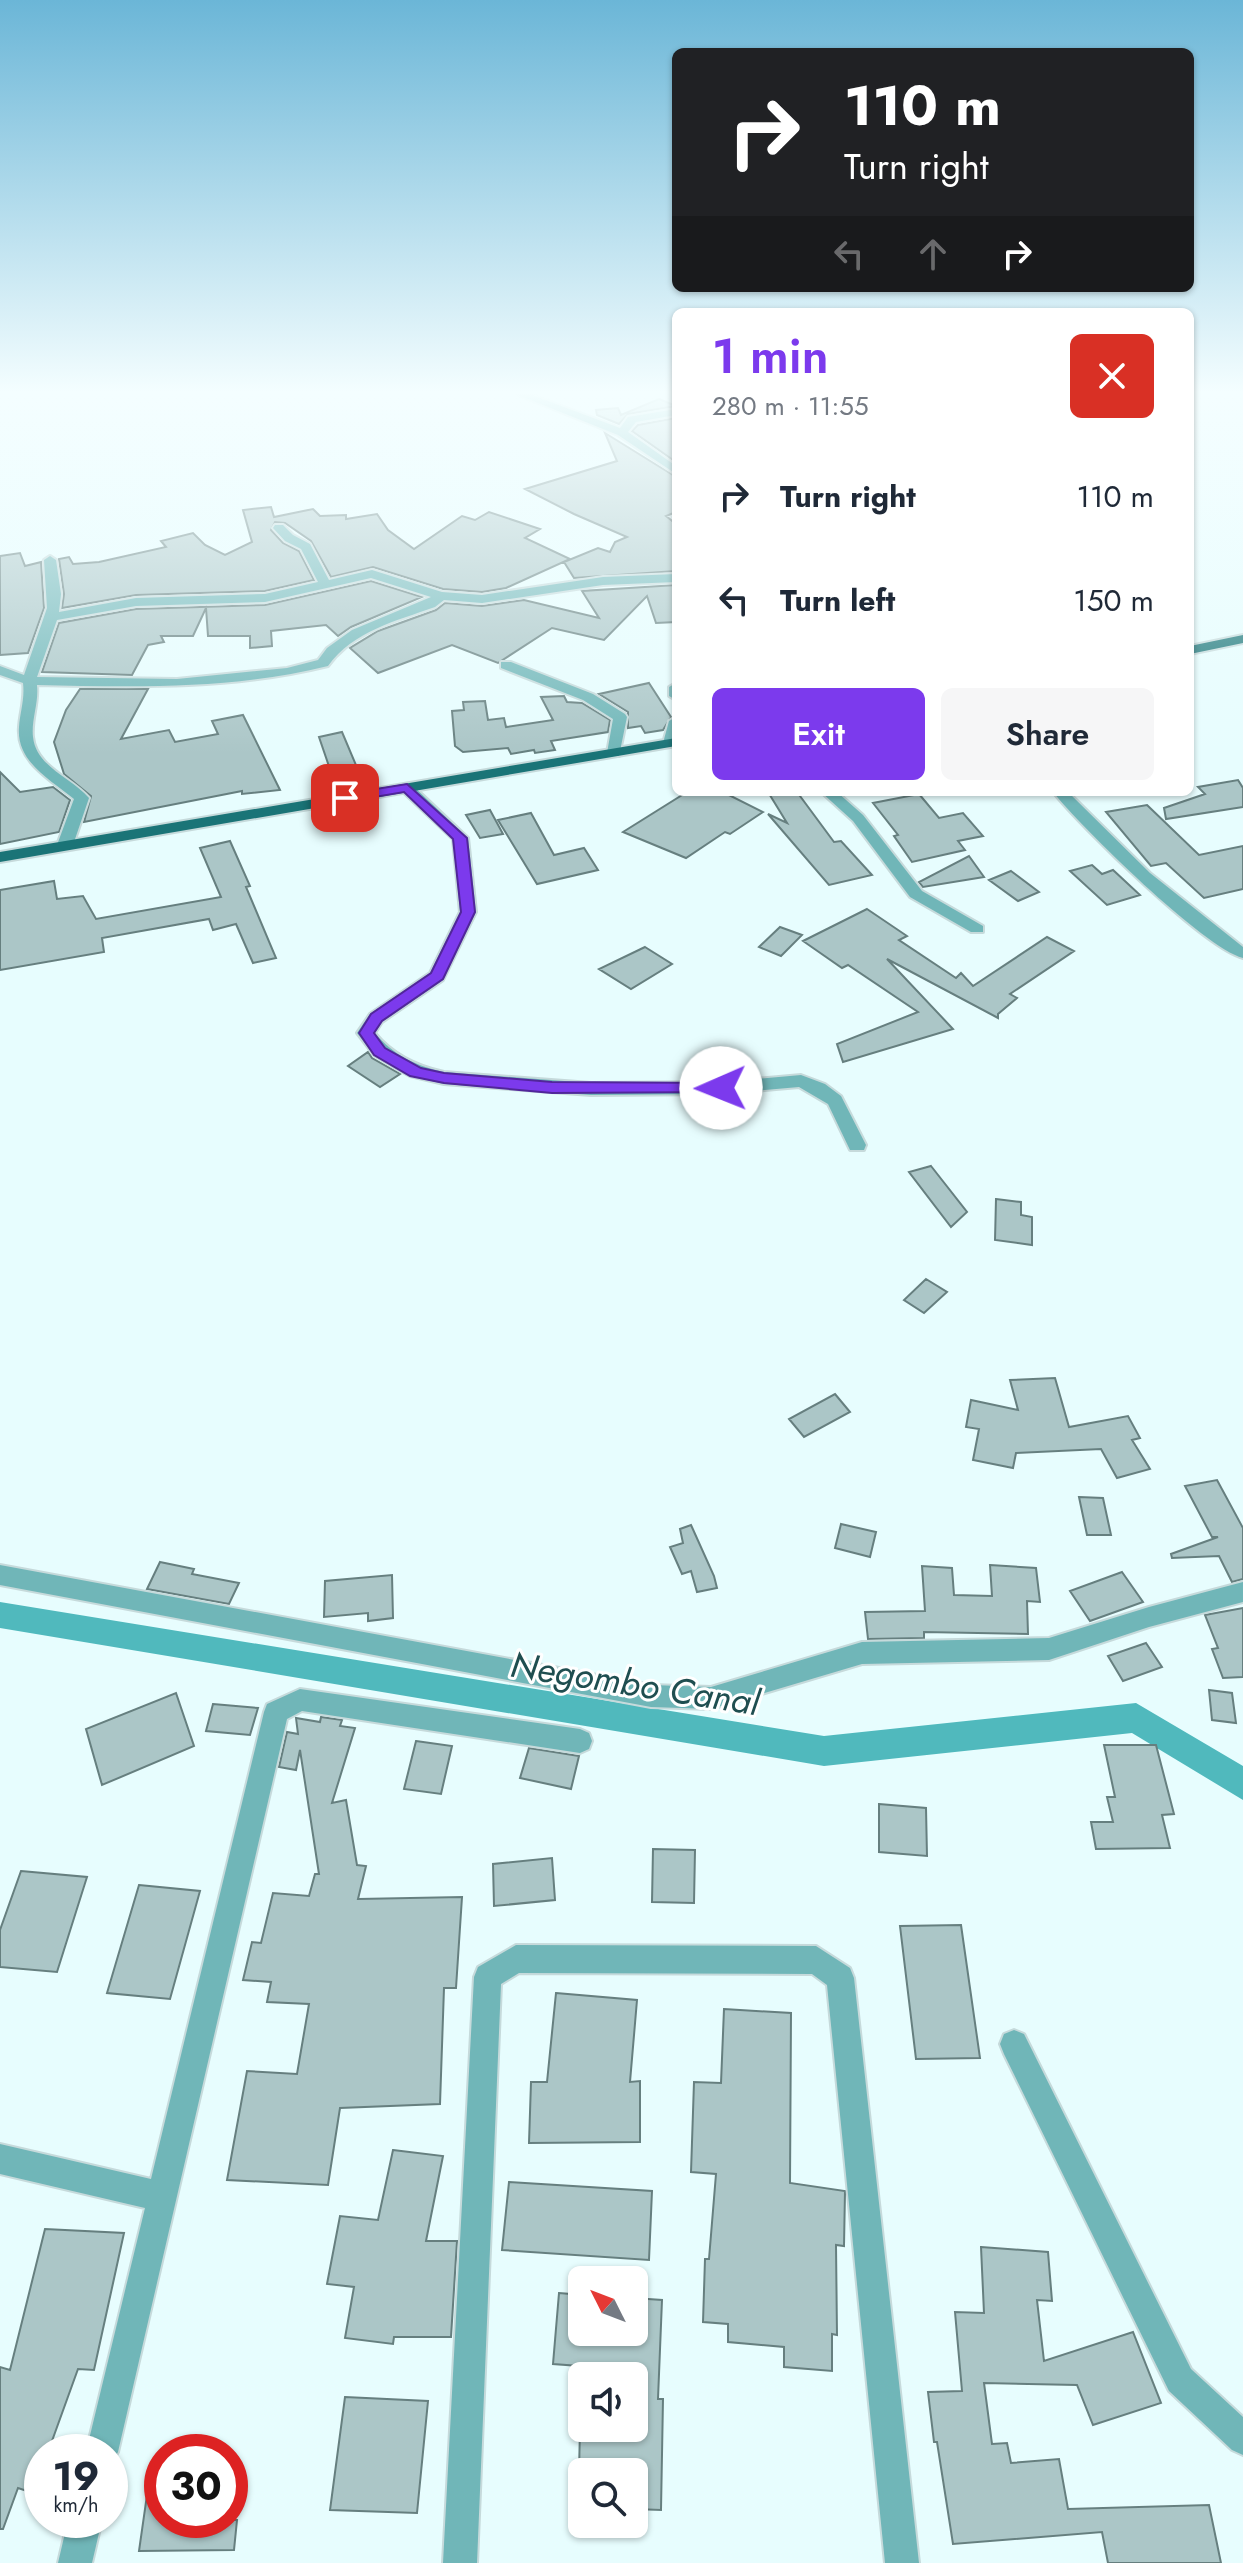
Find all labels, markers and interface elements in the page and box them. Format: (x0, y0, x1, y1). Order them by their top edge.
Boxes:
text: 110 m (844, 65, 1001, 146)
icon: right (712, 80, 816, 184)
text: Turn right (844, 140, 989, 192)
icon: left (827, 232, 871, 276)
icon: ahead (911, 232, 955, 276)
icon: right (995, 232, 1039, 276)
text: 1 min (712, 322, 829, 391)
button: close (1070, 334, 1154, 418)
text: 280 m · 11:55 (712, 387, 869, 425)
icon: right (712, 474, 756, 518)
text: Turn right (780, 475, 916, 518)
text: 110 m (1077, 475, 1154, 518)
icon: left (712, 578, 756, 622)
text: Turn left (780, 579, 895, 622)
text: 150 m (1073, 579, 1154, 622)
button: Exit (712, 688, 925, 780)
button: Share (941, 688, 1154, 780)
pin (311, 764, 379, 832)
icon: arrive (323, 776, 367, 820)
position arrow (679, 1046, 763, 1130)
water label: Negombo Canal (507, 1638, 765, 1729)
north arrow (568, 2266, 648, 2346)
map controls (568, 2266, 648, 2538)
button: sound (568, 2362, 648, 2442)
speed limit sign: 30 (144, 2434, 248, 2538)
text: 19 (52, 2447, 100, 2505)
button: search (568, 2458, 648, 2538)
text: km/h (53, 2491, 99, 2520)

